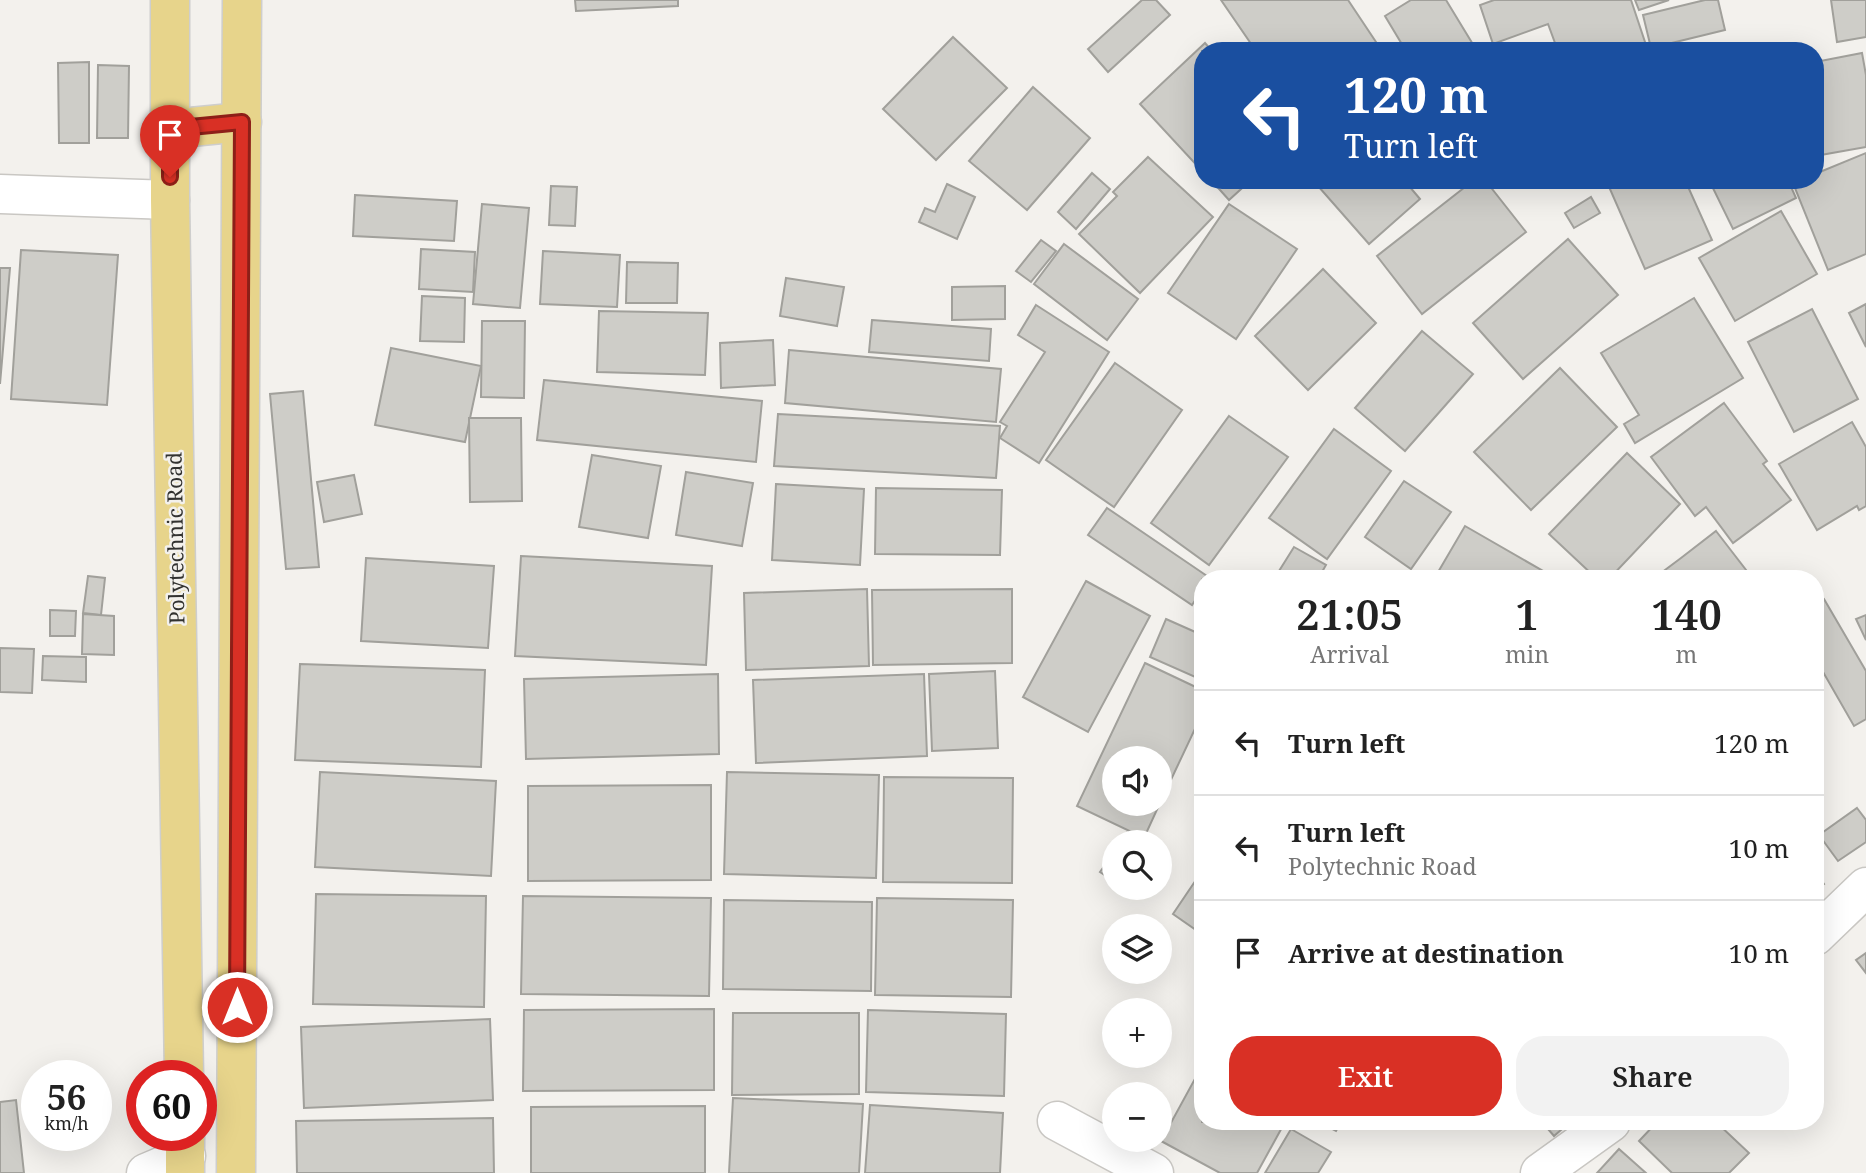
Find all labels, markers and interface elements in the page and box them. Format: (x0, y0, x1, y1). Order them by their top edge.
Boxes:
text: 120 m (1344, 61, 1488, 127)
icon: left (1229, 70, 1320, 161)
pin (140, 105, 200, 177)
icon: arrive (151, 116, 189, 154)
text: Turn left (1344, 124, 1478, 167)
street label: Polytechnic Road (159, 452, 191, 624)
text: 21:05 (1296, 585, 1403, 642)
text: 1 (1515, 585, 1539, 642)
text: 140 (1651, 585, 1722, 642)
text: Arrival (1310, 638, 1389, 670)
text: min (1505, 638, 1549, 670)
text: m (1676, 638, 1697, 670)
icon: left (1229, 724, 1267, 762)
text: Turn left (1288, 725, 1405, 761)
text: 120 m (1714, 725, 1789, 761)
map controls (1102, 746, 1172, 1152)
button: sound (1102, 746, 1172, 816)
text: Turn left (1288, 814, 1405, 850)
icon: left (1229, 829, 1267, 867)
button: search (1102, 830, 1172, 900)
text: 10 m (1729, 830, 1789, 866)
text: Polytechnic Road (1288, 850, 1477, 882)
button: layers (1102, 914, 1172, 984)
icon: arrive (1229, 934, 1267, 972)
text: Arrive at destination (1288, 935, 1564, 971)
text: 10 m (1729, 935, 1789, 971)
position arrow (200, 970, 274, 1044)
button: + (1102, 998, 1172, 1068)
button: Exit (1229, 1036, 1502, 1116)
button: Share (1516, 1036, 1789, 1116)
speed limit sign: 60 (126, 1060, 217, 1151)
text: 56 (47, 1073, 86, 1120)
button: − (1102, 1082, 1172, 1152)
text: km/h (44, 1111, 89, 1135)

